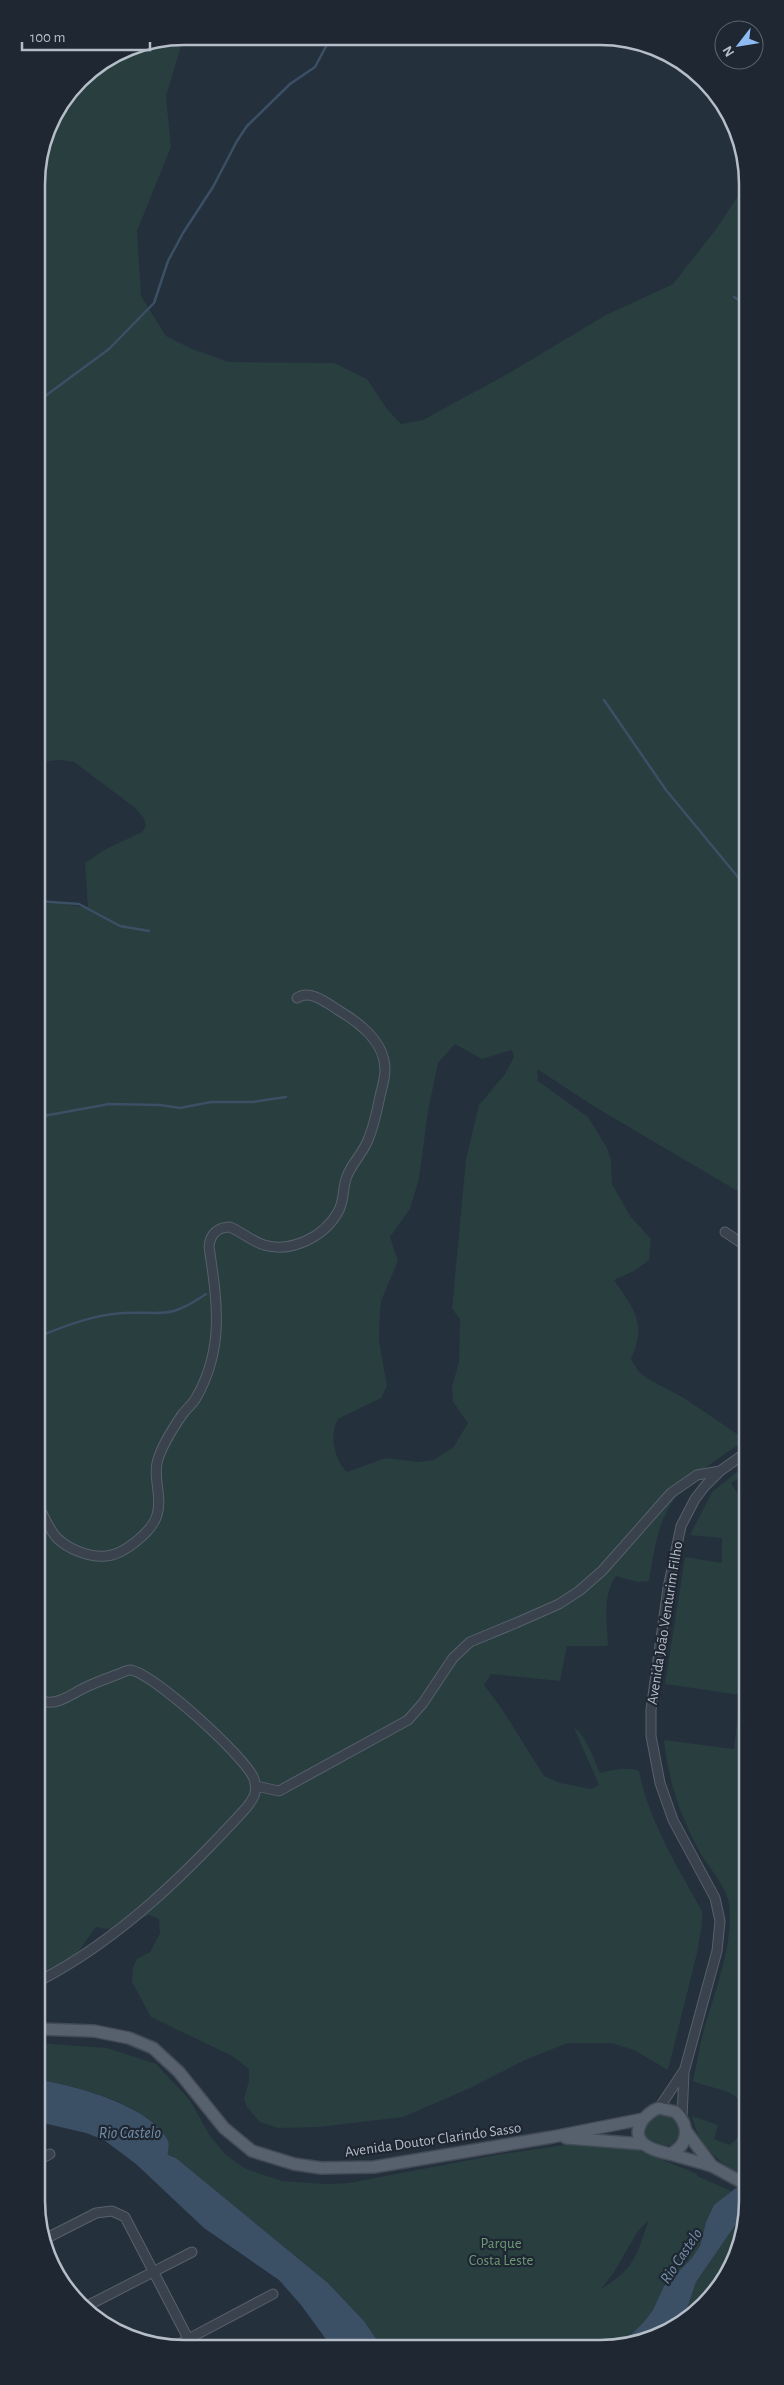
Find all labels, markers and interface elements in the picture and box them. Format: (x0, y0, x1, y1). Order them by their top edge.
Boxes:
scale bar (22, 20, 150, 52)
north arrow (714, 20, 764, 70)
text: 100 m (30, 30, 65, 45)
text: N (720, 43, 737, 59)
street label: Avenida João Venturim Filho (645, 1540, 685, 1706)
street label: Avenida Doutor Clarindo Sasso (344, 2120, 522, 2160)
water label: Rio Castelo (99, 2125, 162, 2141)
water label: Rio Castelo (657, 2225, 705, 2286)
park label: Parque Costa Leste (469, 2236, 533, 2268)

